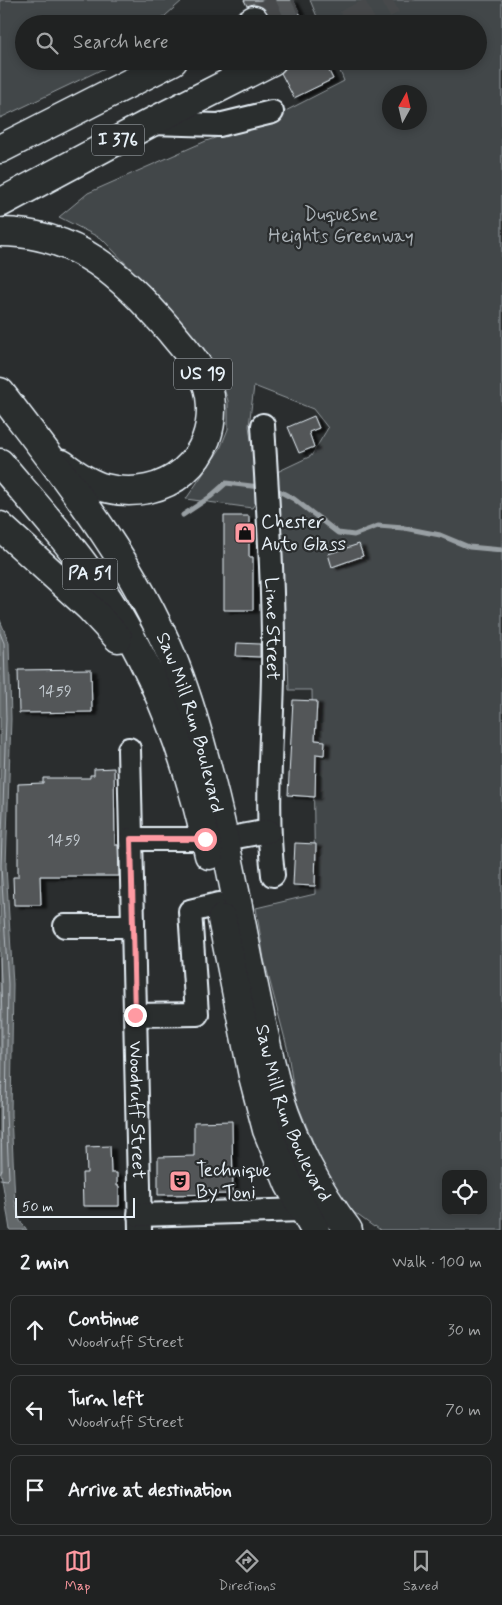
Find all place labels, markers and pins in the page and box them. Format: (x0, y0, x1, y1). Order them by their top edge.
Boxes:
place label: Chester Auto Glass (261, 510, 346, 557)
shop icon: Chester Auto Glass (233, 521, 257, 545)
place label: Technique By Toni (196, 1158, 271, 1205)
theatre icon: Technique By Toni (168, 1169, 192, 1193)

